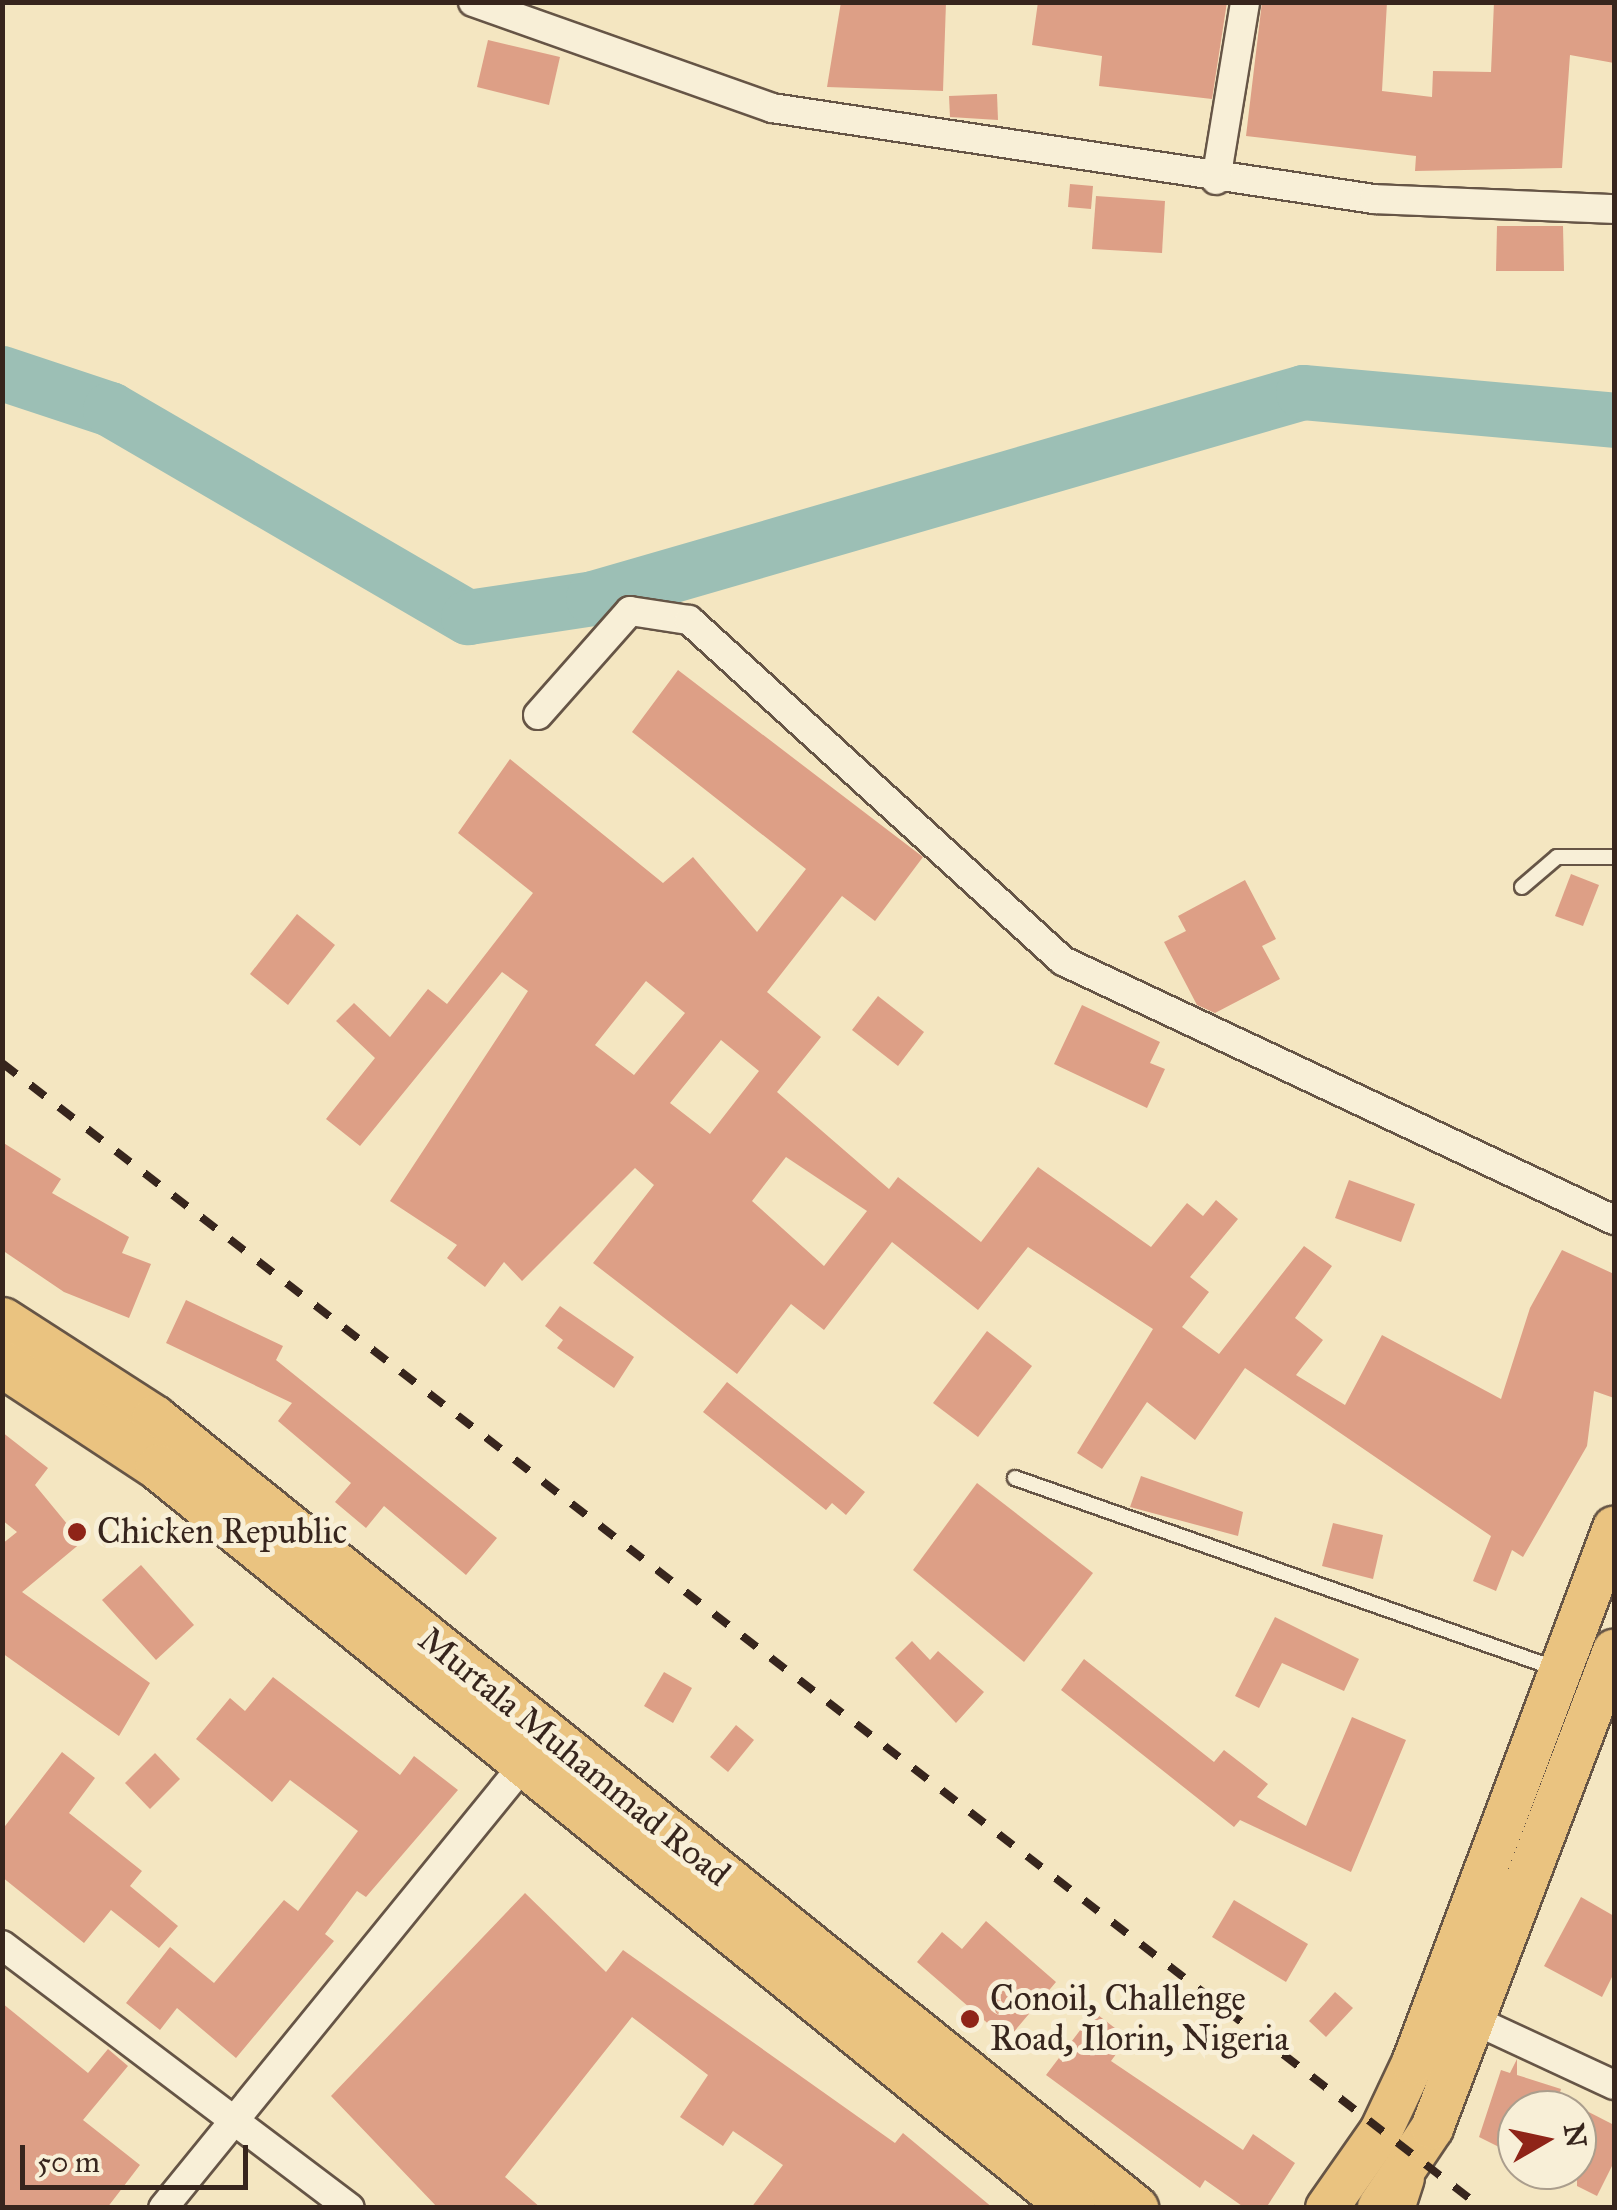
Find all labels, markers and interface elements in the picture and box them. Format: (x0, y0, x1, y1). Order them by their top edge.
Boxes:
place label: Chicken Republic (97, 1511, 347, 1553)
marker: Chicken Republic (66, 1521, 88, 1543)
street label: Murtala Muhammad Road (410, 1618, 738, 1896)
place label: Conoil, Challenge Road, Ilorin, Nigeria (990, 1978, 1289, 2060)
marker: Conoil, Challenge Road, Ilorin, Nigeria (959, 2008, 981, 2030)
north arrow (1497, 2090, 1597, 2190)
text: N (1556, 2121, 1594, 2150)
scale bar (25, 2125, 252, 2187)
text: 50 m (37, 2144, 100, 2180)

